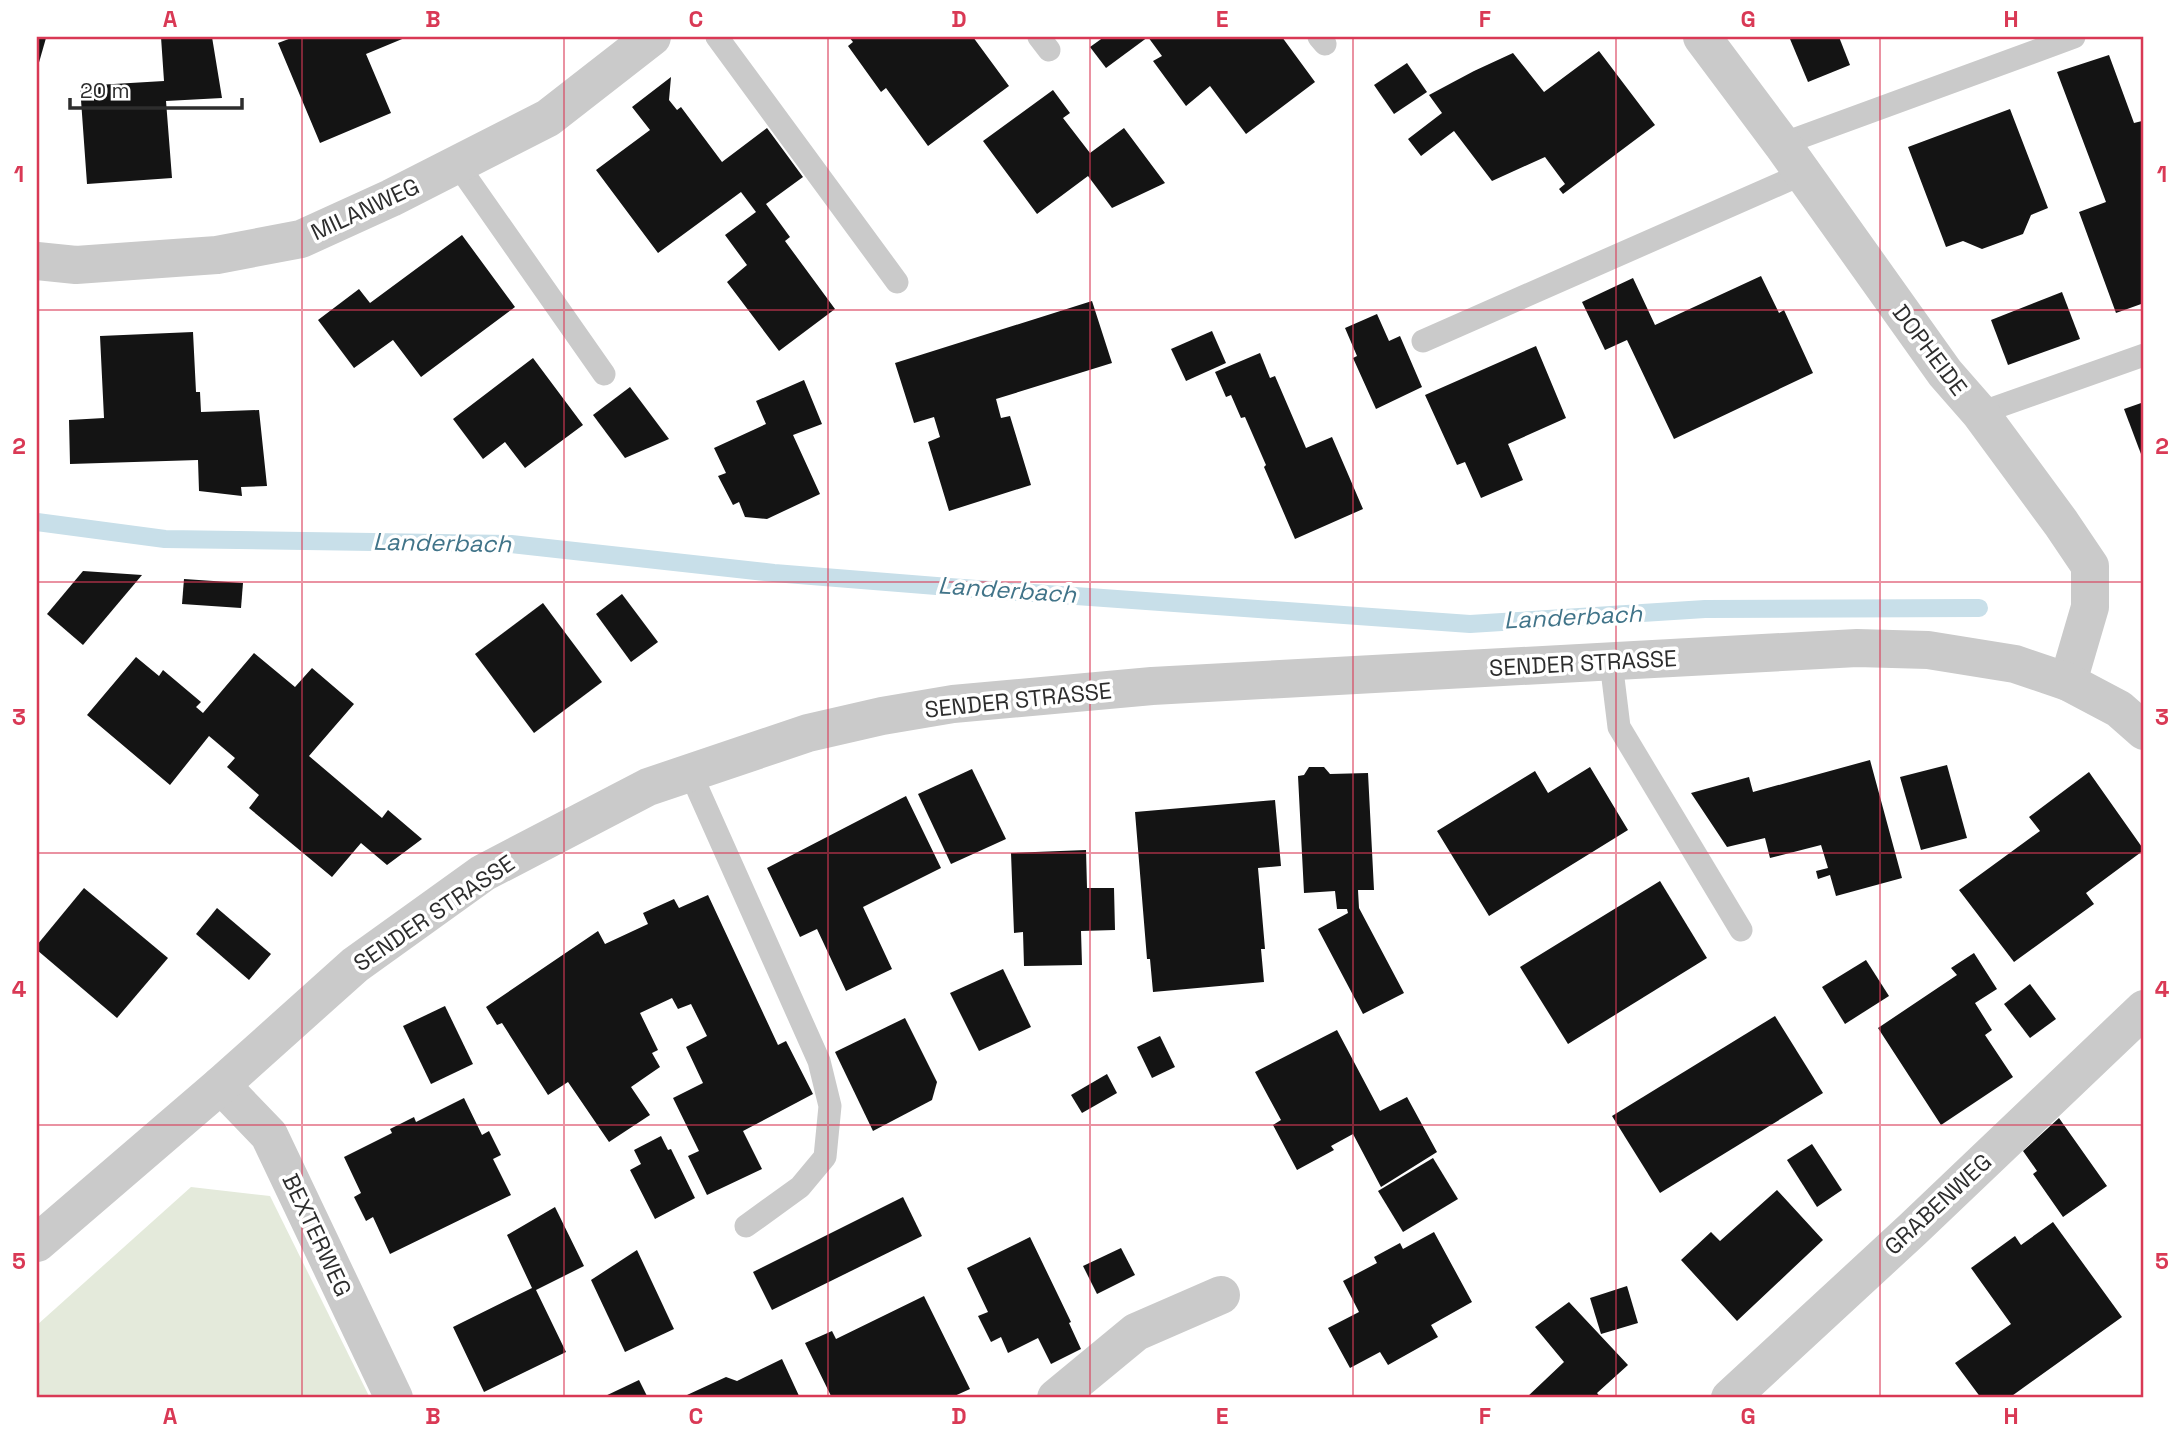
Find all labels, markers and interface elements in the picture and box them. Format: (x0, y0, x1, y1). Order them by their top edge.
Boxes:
text: A (163, 4, 178, 34)
text: B (425, 4, 441, 34)
text: C (689, 4, 703, 34)
text: D (951, 4, 967, 34)
text: E (1216, 4, 1228, 34)
text: F (1479, 4, 1491, 34)
text: G (1740, 4, 1756, 34)
text: H (2003, 4, 2019, 34)
scale bar (70, 66, 242, 110)
text: 20 m (80, 77, 130, 104)
text: 1 (14, 159, 24, 189)
text: 1 (2157, 159, 2167, 189)
street label: MILANWEG (306, 171, 424, 247)
street label: DOPHEIDE (1886, 299, 1974, 401)
text: 2 (12, 431, 26, 461)
text: 2 (2155, 431, 2169, 461)
water label: Landerbach (373, 526, 513, 559)
water label: Landerbach (937, 569, 1078, 610)
water label: Landerbach (1503, 597, 1644, 636)
street label: SENDER STRASSE (1488, 643, 1678, 683)
street label: SENDER STRASSE (923, 675, 1113, 725)
text: 3 (12, 702, 26, 732)
text: 3 (2155, 702, 2169, 732)
street label: SENDER STRASSE (348, 848, 520, 978)
text: 4 (12, 974, 27, 1004)
text: 4 (2155, 974, 2170, 1004)
street label: GRABENWEG (1878, 1147, 1998, 1261)
street label: BEXTERWEG (275, 1169, 359, 1301)
text: 5 (12, 1246, 26, 1276)
text: 5 (2155, 1246, 2169, 1276)
text: A (163, 1401, 178, 1431)
text: B (425, 1401, 441, 1431)
text: C (689, 1401, 703, 1431)
text: D (951, 1401, 967, 1431)
text: E (1216, 1401, 1228, 1431)
text: F (1479, 1401, 1491, 1431)
text: G (1740, 1401, 1756, 1431)
text: H (2003, 1401, 2019, 1431)

